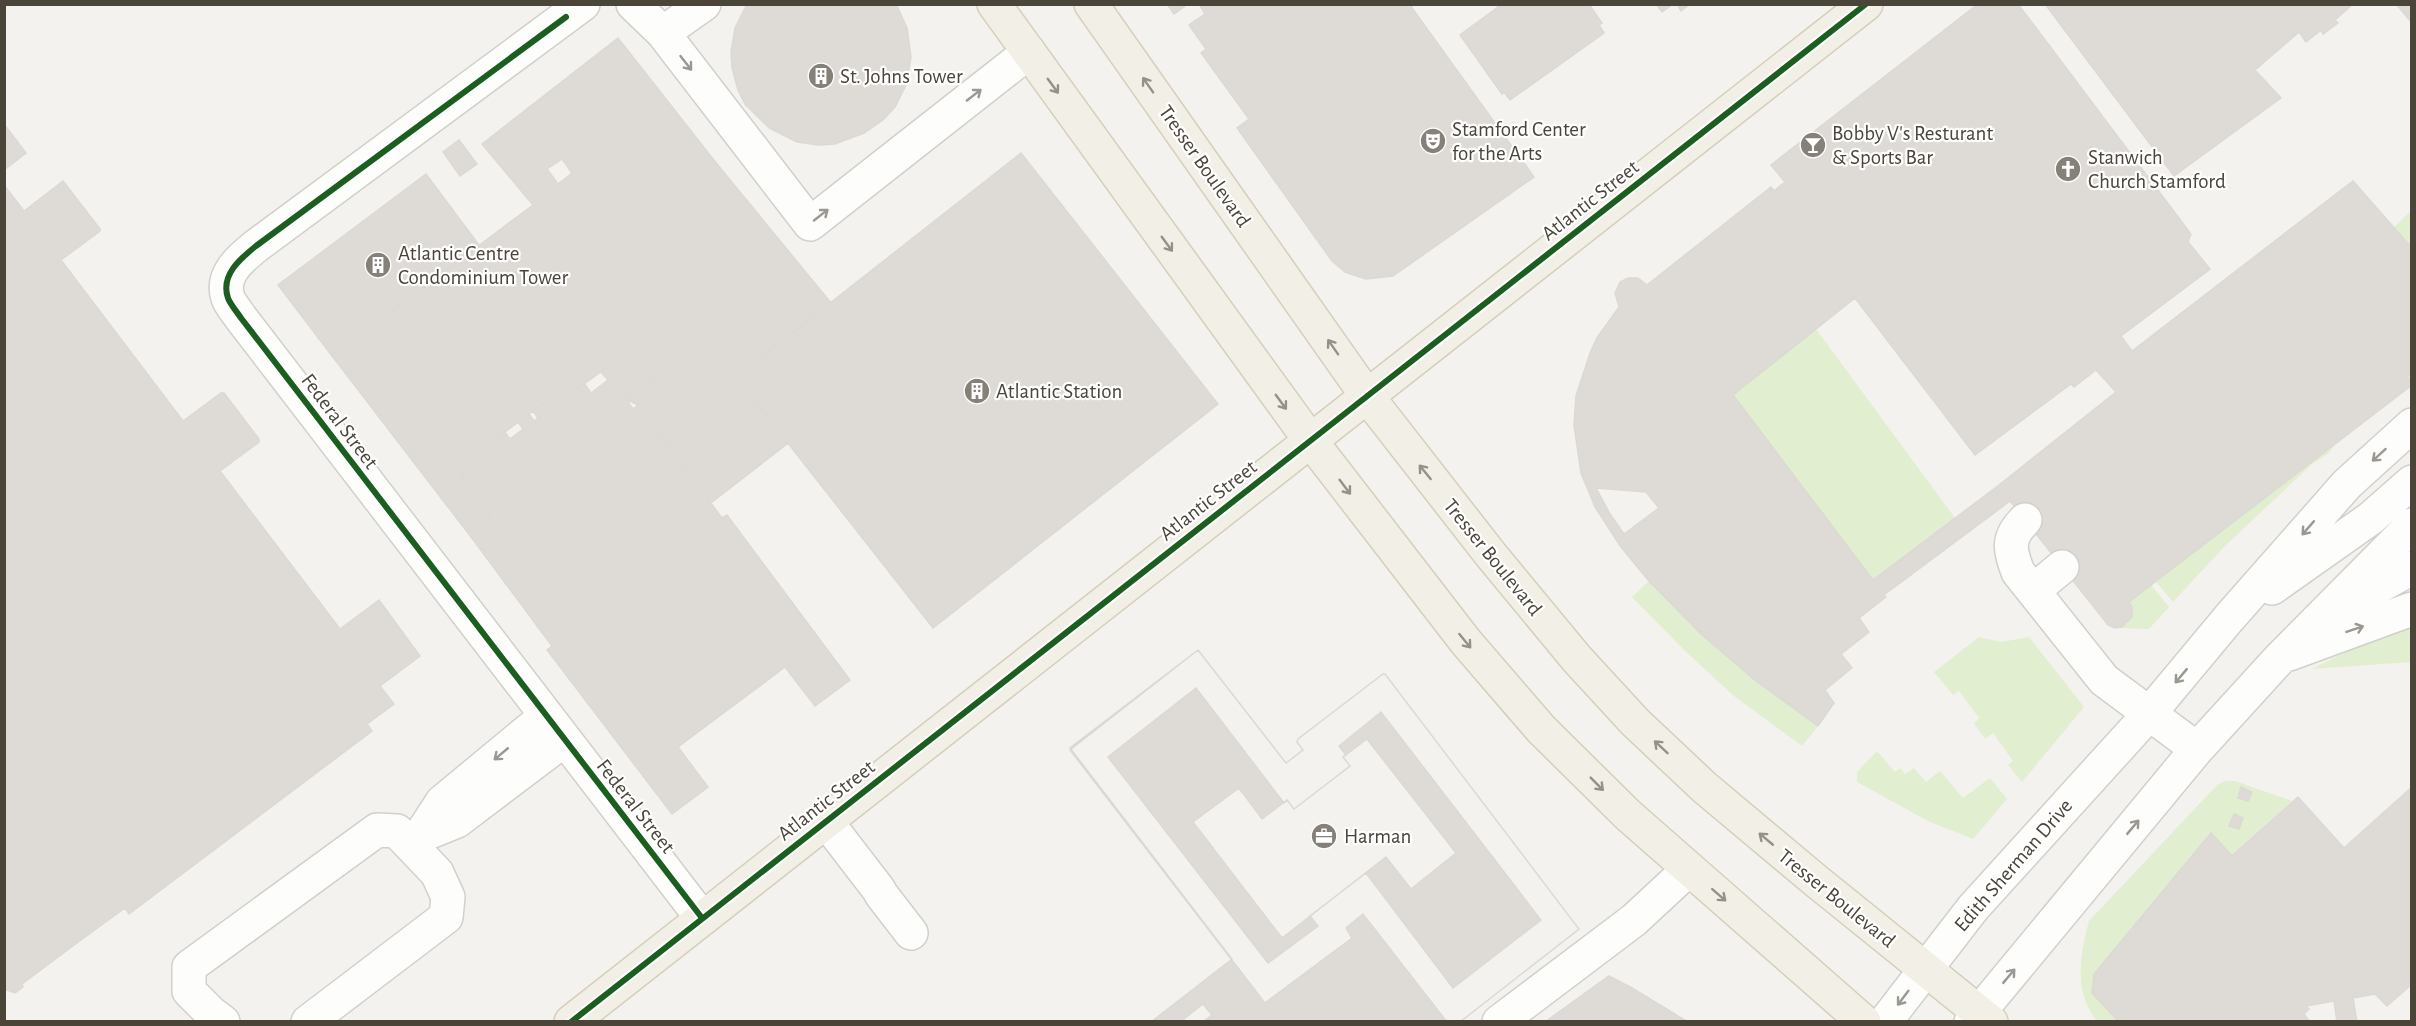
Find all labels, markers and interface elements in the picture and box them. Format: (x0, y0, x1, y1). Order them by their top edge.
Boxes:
one-way arrow (680, 55, 693, 71)
building icon: St. Johns Tower (806, 61, 836, 91)
place label: St. Johns Tower (840, 66, 963, 87)
one-way arrow (1047, 77, 1059, 93)
one-way arrow (1142, 78, 1154, 94)
one-way arrow (966, 88, 982, 101)
street label: Tresser Boulevard (1155, 101, 1254, 231)
place label: Stamford Center for the Arts (1452, 119, 1586, 164)
place label: Bobby V's Resturant & Sports Bar (1832, 123, 1993, 168)
theatre icon: Stamford Center for the Arts (1418, 126, 1448, 156)
bar icon: Bobby V's Resturant & Sports Bar (1798, 130, 1828, 160)
place label: Stanwich Church Stamford (2088, 147, 2226, 192)
church icon: Stanwich Church Stamford (2053, 154, 2083, 184)
street label: Atlantic Street (1538, 156, 1643, 245)
one-way arrow (813, 209, 829, 222)
one-way arrow (1161, 236, 1173, 252)
place label: Atlantic Centre Condominium Tower (398, 243, 568, 288)
building icon: Atlantic Centre Condominium Tower (363, 250, 393, 280)
one-way arrow (1327, 340, 1339, 356)
street label: Federal Street (297, 370, 382, 473)
building icon: Atlantic Station (962, 376, 992, 406)
place label: Atlantic Station (996, 381, 1122, 402)
one-way arrow (1275, 394, 1288, 410)
one-way arrow (2372, 448, 2387, 462)
street label: Atlantic Street (1156, 456, 1261, 545)
one-way arrow (1418, 465, 1432, 480)
one-way arrow (1339, 478, 1352, 494)
street label: Tresser Boulevard (1439, 495, 1546, 620)
one-way arrow (2301, 520, 2315, 535)
one-way arrow (2345, 623, 2364, 634)
one-way arrow (1458, 633, 1471, 649)
one-way arrow (2174, 667, 2187, 683)
one-way arrow (1654, 740, 1669, 754)
one-way arrow (494, 747, 509, 761)
street label: Federal Street (593, 755, 679, 858)
street label: Atlantic Street (774, 756, 879, 845)
one-way arrow (1589, 777, 1604, 791)
street label: Edith Sherman Drive (1950, 795, 2076, 936)
one-way arrow (2127, 819, 2140, 835)
office icon: Harman (1309, 821, 1339, 851)
place label: Harman (1344, 826, 1411, 847)
one-way arrow (1759, 832, 1774, 846)
street label: Tresser Boulevard (1774, 845, 1899, 952)
one-way arrow (1711, 888, 1726, 902)
one-way arrow (2002, 969, 2015, 985)
one-way arrow (1896, 990, 1909, 1006)

